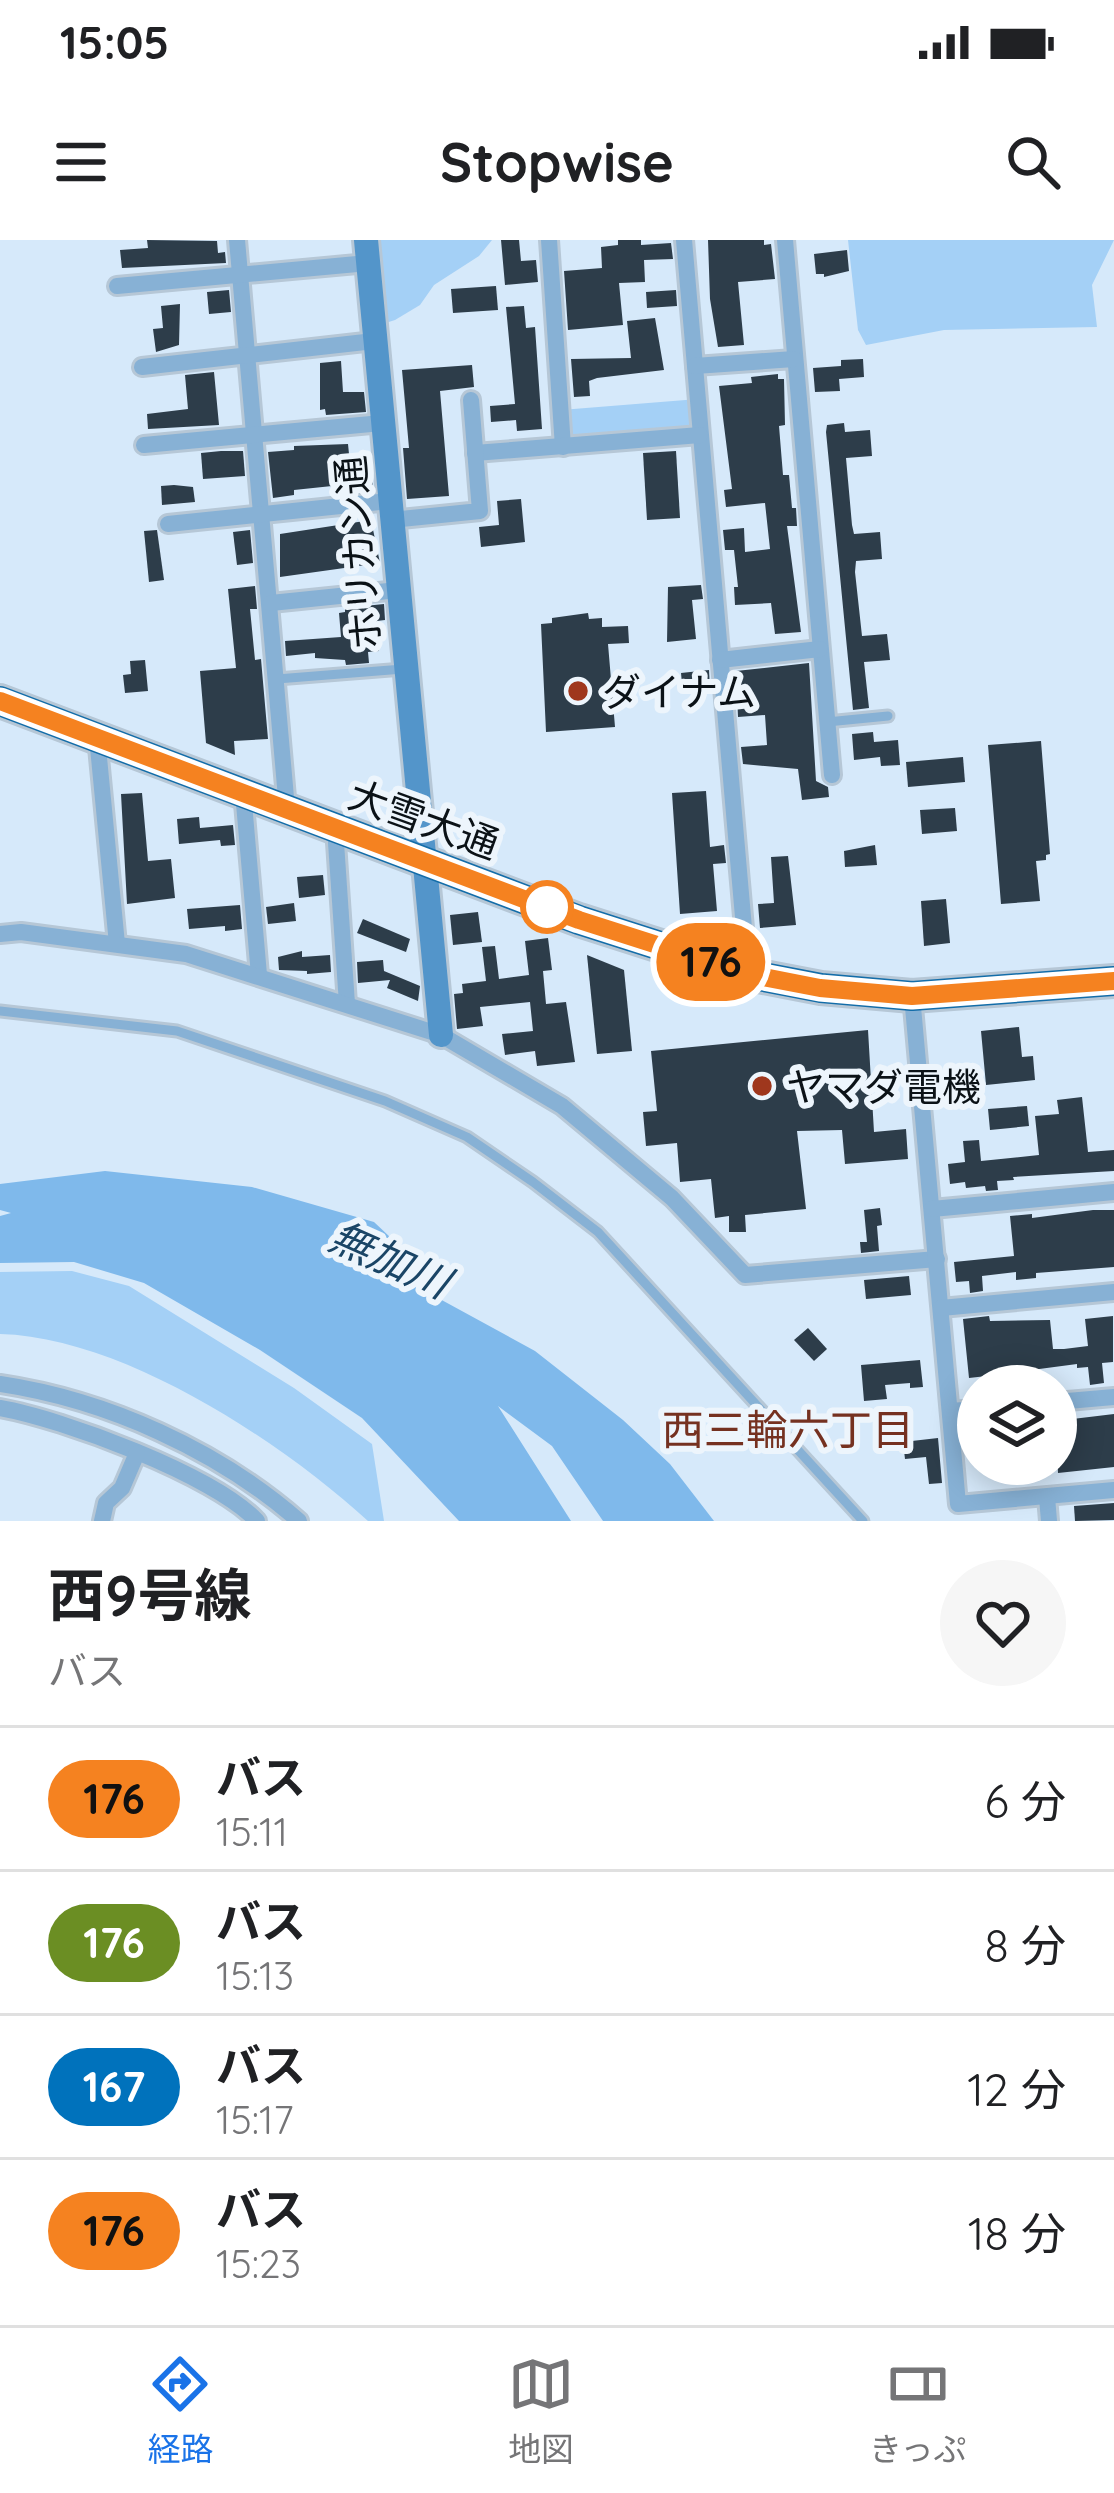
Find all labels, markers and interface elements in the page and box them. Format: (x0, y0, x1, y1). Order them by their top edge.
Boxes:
text: 15:05 (60, 14, 169, 70)
text: Stopwise (440, 128, 674, 196)
icon: menu (48, 129, 114, 195)
icon: search (1000, 129, 1066, 195)
street label: ホリカン通 (325, 454, 391, 652)
place label: ダイナム (602, 667, 756, 716)
marker: ダイナム (565, 678, 591, 704)
street label: 大雪大通 (342, 769, 506, 869)
unlabelled marker (522, 882, 572, 932)
line badge: 176 (642, 923, 780, 1001)
text: 176 (680, 935, 742, 988)
place label: ヤマダ電機 (786, 1062, 981, 1111)
marker: ヤマダ電機 (749, 1073, 775, 1099)
water label: 無加川 (322, 1209, 462, 1310)
map controls (957, 1365, 1077, 1485)
button: layers (957, 1365, 1077, 1485)
district label: 西三輪六丁目 (662, 1403, 914, 1456)
text: 西9号線 (48, 1559, 251, 1630)
button: heart (940, 1560, 1066, 1686)
text: バス (48, 1646, 126, 1695)
text: バス (216, 1749, 306, 1805)
text: 176 (83, 1772, 145, 1825)
text: 6 分 (985, 1773, 1066, 1829)
text: 15:11 (216, 1807, 288, 1856)
text: バス (216, 1893, 306, 1949)
text: 176 (83, 1916, 145, 1969)
text: 8 分 (984, 1917, 1066, 1973)
text: 15:13 (216, 1951, 294, 2000)
text: バス (216, 2037, 306, 2093)
text: 167 (83, 2060, 145, 2113)
text: 12 分 (967, 2061, 1066, 2117)
text: 15:17 (216, 2095, 293, 2144)
text: バス (216, 2181, 306, 2237)
text: 176 (83, 2204, 145, 2257)
text: 18 分 (968, 2205, 1066, 2261)
text: 15:23 (216, 2239, 301, 2288)
tab: 経路 (147, 2351, 213, 2471)
tab: 地図 (508, 2351, 574, 2471)
tab: きっぷ (869, 2351, 967, 2471)

